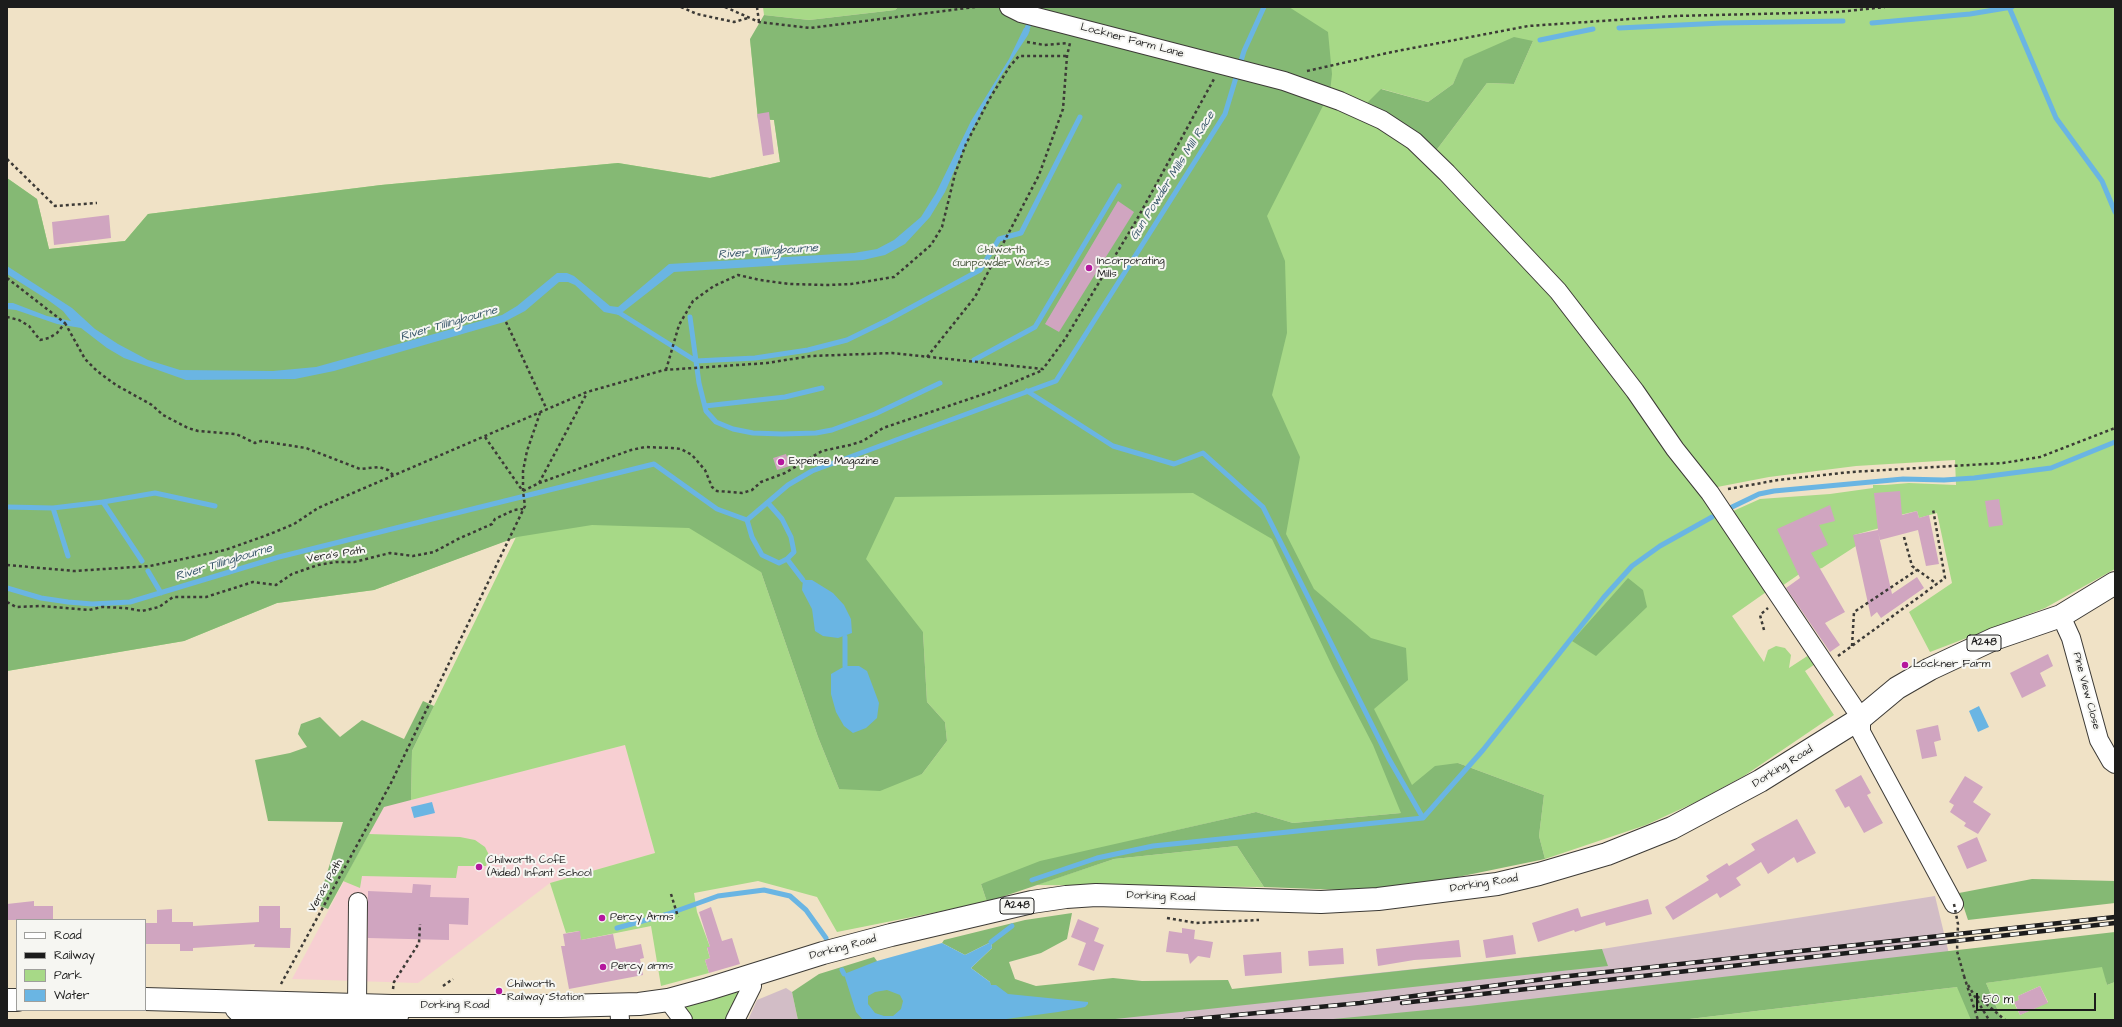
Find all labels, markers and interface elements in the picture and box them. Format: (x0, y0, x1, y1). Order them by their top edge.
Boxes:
street label: Lockner Farm Lane (1079, 21, 1185, 61)
water label: Gun Powder Mills Mill Race (1127, 109, 1219, 243)
water label: River Tillingbourne (717, 241, 819, 263)
park label: Chilworth Gunpowder Works (953, 244, 1049, 270)
place label: Incorporating Mills (1097, 255, 1165, 281)
marker: Incorporating Mills (1084, 263, 1094, 273)
water label: River Tillingbourne (399, 303, 499, 345)
place label: Expense Magazine (789, 455, 879, 469)
marker: Expense Magazine (776, 457, 786, 467)
water label: River Tillingbourne (174, 541, 274, 585)
street label: Vera's Path (306, 544, 366, 566)
road number: A248 (1967, 635, 2001, 651)
street label: Pine View Close (2069, 651, 2103, 731)
place label: Lockner Farm (1913, 658, 1990, 672)
marker: Lockner Farm (1900, 660, 1910, 670)
street label: Dorking Road (1750, 743, 1816, 791)
place label: Chilworth CofE (Aided) Infant School (487, 854, 592, 880)
street label: Vera's Path (306, 857, 346, 915)
marker: Chilworth CofE (Aided) Infant School (474, 862, 484, 872)
street label: Dorking Road (1449, 872, 1519, 896)
street label: Dorking Road (1126, 889, 1196, 905)
road number: A248 (1000, 898, 1034, 914)
place label: Percy Arms (610, 911, 674, 925)
marker: Percy Arms (597, 913, 607, 923)
legend (16, 919, 146, 1011)
text: Road (54, 927, 82, 944)
street label: Dorking Road (808, 933, 878, 963)
text: Railway (54, 947, 95, 964)
place label: Percy arms (611, 960, 673, 974)
marker: Percy arms (598, 962, 608, 972)
text: Park (54, 967, 82, 984)
place label: Chilworth Railway Station (507, 978, 584, 1004)
scale bar (1978, 985, 2098, 1011)
marker: Chilworth Railway Station (494, 986, 504, 996)
text: Water (54, 987, 89, 1004)
text: 50 m (1983, 991, 2013, 1008)
street label: Dorking Road (421, 999, 489, 1013)

